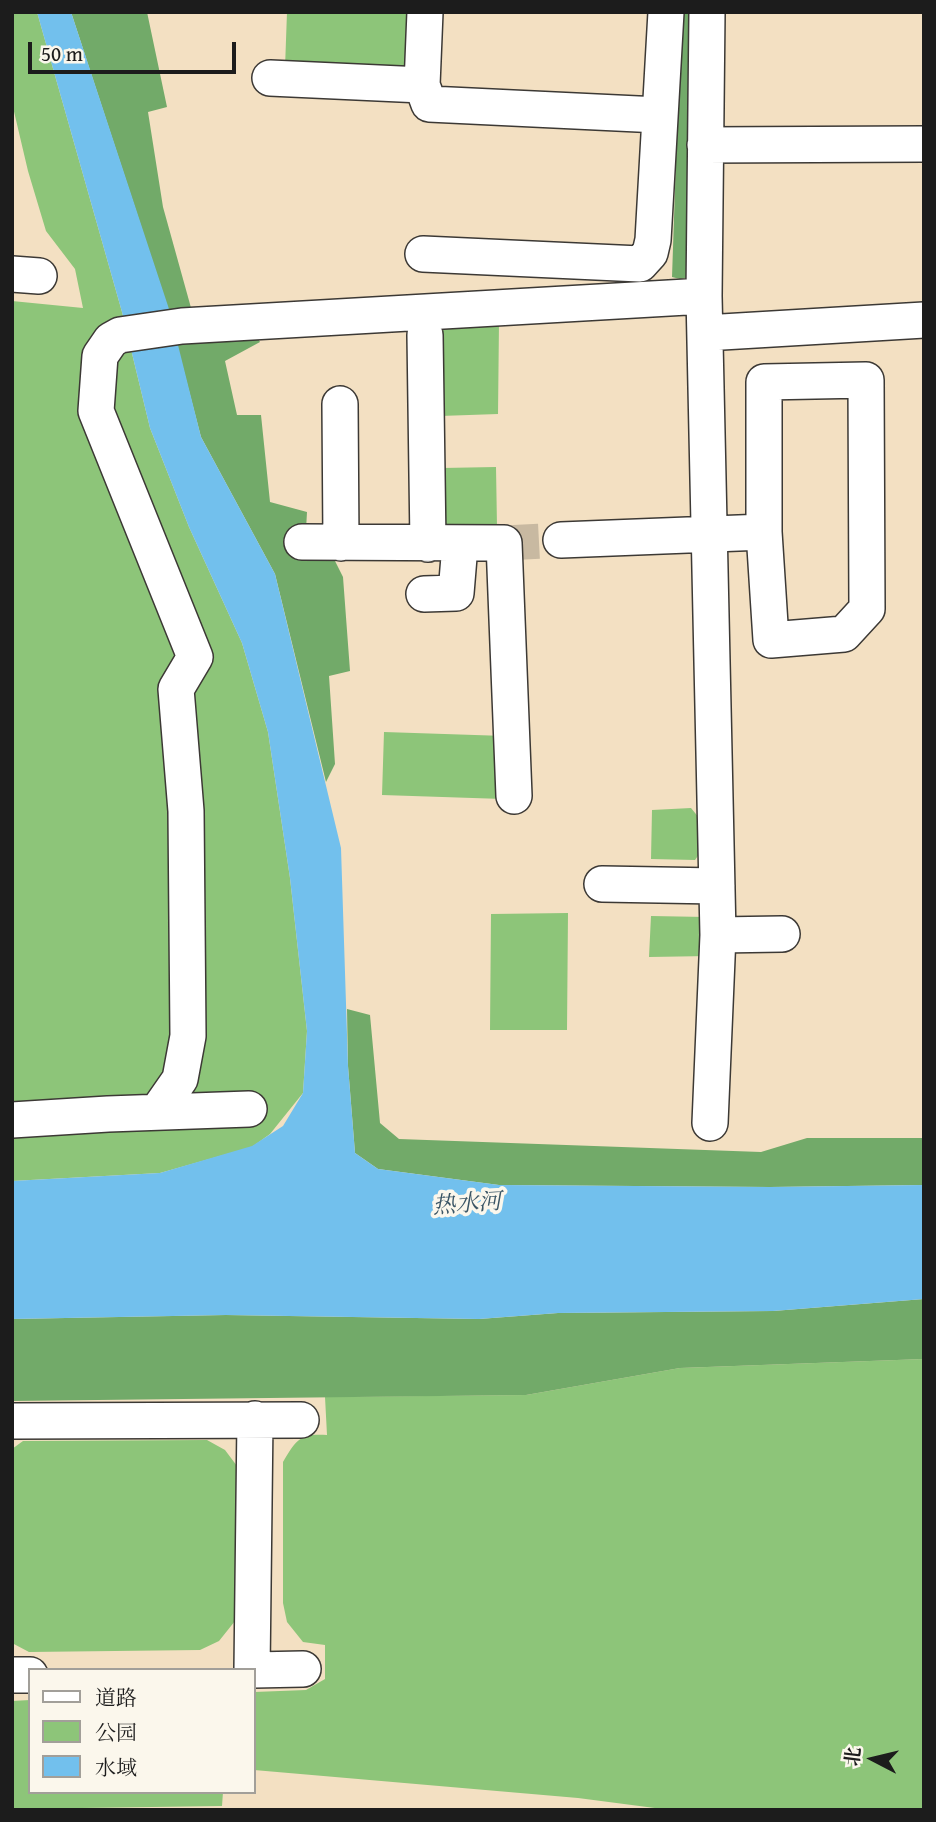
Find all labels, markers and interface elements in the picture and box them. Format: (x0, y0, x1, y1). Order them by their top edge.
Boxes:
scale bar (32, 28, 240, 72)
text: 50 m (41, 38, 83, 69)
water label: 热水河 (432, 1189, 502, 1221)
legend (28, 1668, 256, 1794)
text: 道路 (95, 1682, 137, 1713)
text: 公园 (95, 1717, 137, 1748)
north arrow (838, 1724, 908, 1794)
text: 北 (837, 1745, 867, 1768)
text: 水域 (95, 1752, 137, 1783)

